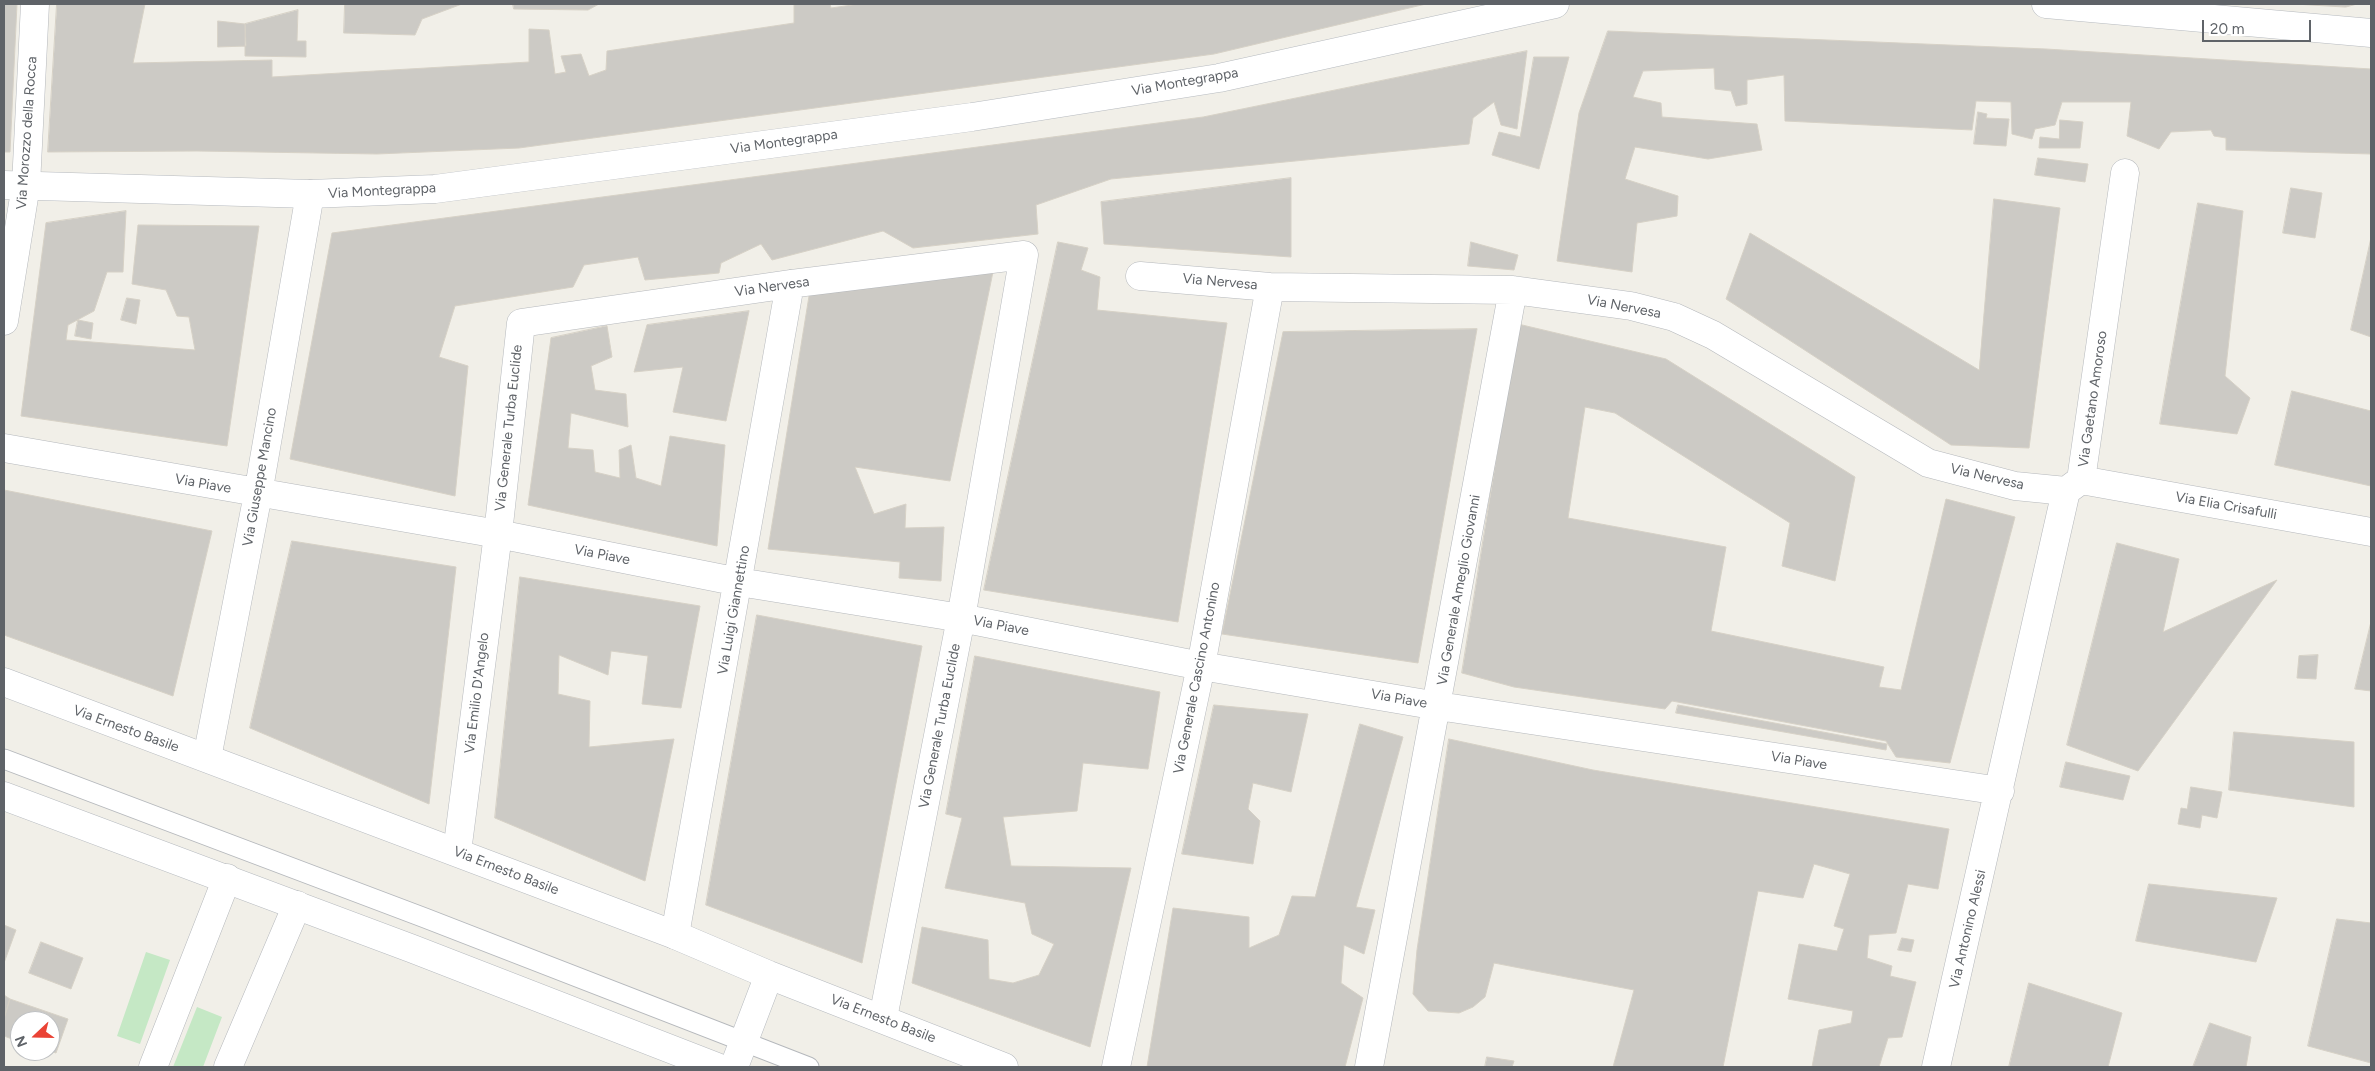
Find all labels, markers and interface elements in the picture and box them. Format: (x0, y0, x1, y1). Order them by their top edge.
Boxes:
scale bar (2205, 10, 2314, 42)
text: 20 m (2210, 20, 2244, 38)
street label: Via Morozzo della Rocca (13, 56, 41, 210)
street label: Via Montegrappa (1130, 64, 1240, 100)
street label: Via Montegrappa (729, 126, 839, 158)
street label: Via Montegrappa (328, 180, 436, 202)
street label: Via Nervesa (1182, 270, 1258, 294)
street label: Via Nervesa (734, 273, 810, 301)
street label: Via Nervesa (1585, 292, 1663, 322)
street label: Via Gaetano Amoroso (2075, 330, 2111, 468)
street label: Via Generale Turba Euclide (492, 344, 526, 512)
street label: Via Giuseppe Mancino (240, 406, 280, 548)
street label: Via Nervesa (1948, 460, 2026, 494)
street label: Via Piave (174, 471, 232, 497)
street label: Via Elia Crisafulli (2174, 489, 2278, 523)
street label: Via Generale Ameglio Giovanni (1434, 493, 1484, 687)
street label: Via Piave (573, 541, 631, 569)
street label: Via Luigi Giannettino (714, 544, 754, 676)
street label: Via Generale Cascino Antonino (1170, 581, 1224, 775)
street label: Via Piave (972, 612, 1030, 640)
street label: Via Emilio D'Angelo (461, 632, 493, 754)
street label: Via Generale Turba Euclide (916, 642, 964, 810)
street label: Via Piave (1370, 686, 1428, 712)
street label: Via Ernesto Basile (71, 702, 181, 756)
street label: Via Piave (1770, 748, 1828, 774)
street label: Via Ernesto Basile (451, 843, 561, 899)
street label: Via Antonino Alessi (1946, 868, 1990, 990)
street label: Via Ernesto Basile (828, 991, 938, 1047)
north arrow (10, 1011, 60, 1061)
text: N (12, 1033, 31, 1049)

